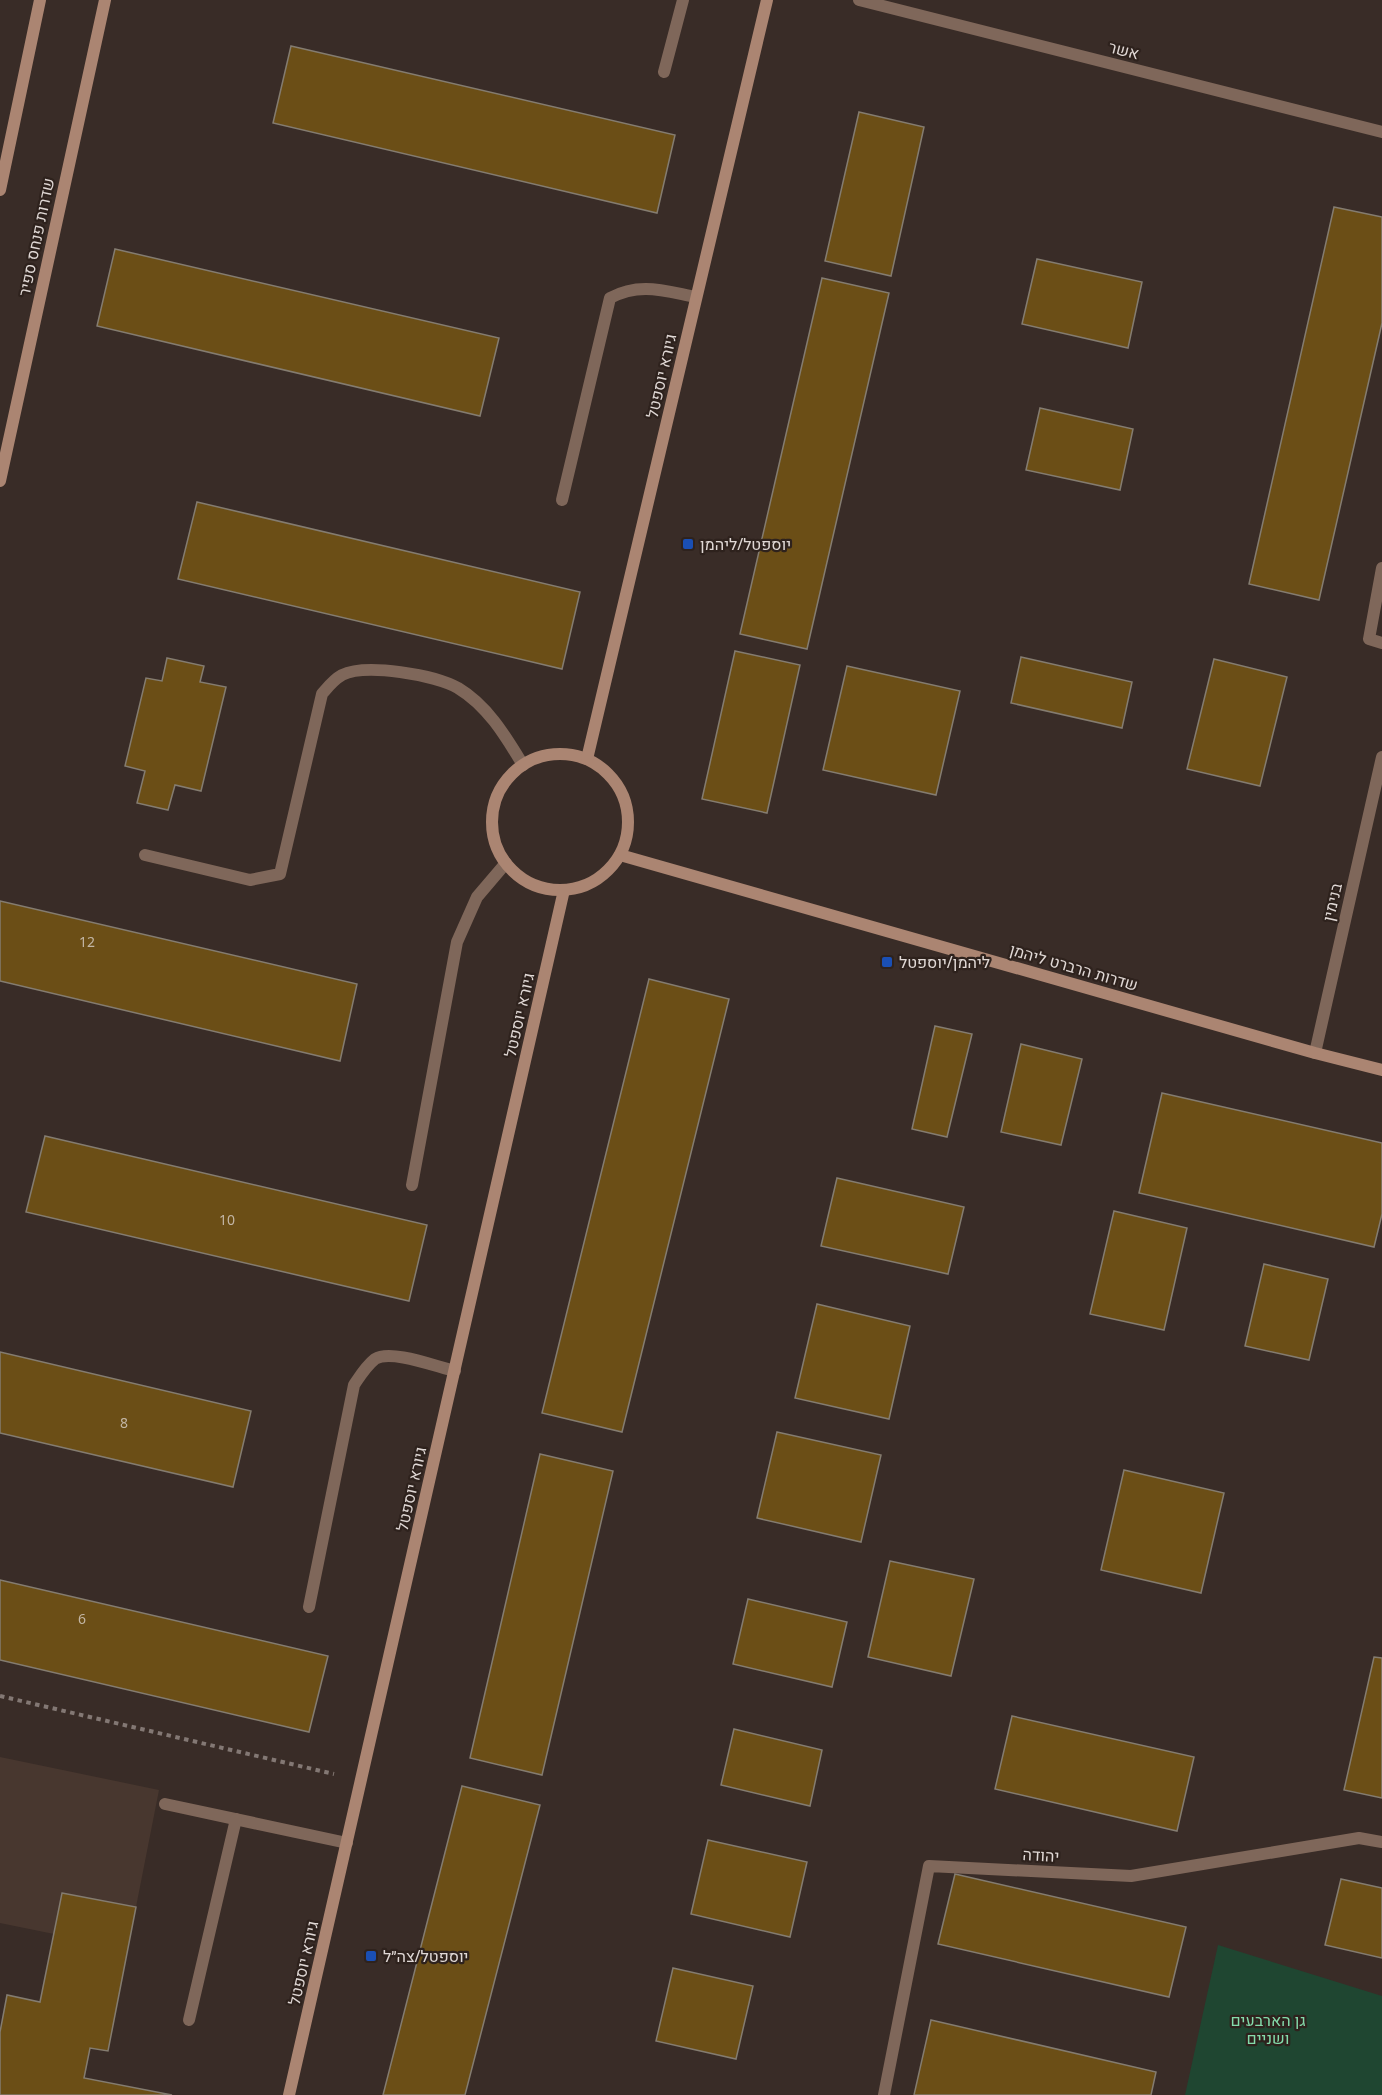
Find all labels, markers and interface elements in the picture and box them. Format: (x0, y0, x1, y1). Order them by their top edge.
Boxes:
street label: אשר (1106, 36, 1142, 64)
street label: שדרות פנחס ספיר (13, 176, 59, 298)
street label: גיורא יוספטל (641, 332, 681, 420)
place label: יוספטל/ליהמן (700, 533, 791, 555)
marker: יוספטל/ליהמן (681, 537, 695, 551)
street label: בנימין (1317, 880, 1347, 923)
house number: 12 (79, 932, 95, 951)
street label: שדרות הרברט ליהמן (1007, 938, 1141, 996)
place label: ליהמן/יוספטל (899, 951, 990, 973)
marker: ליהמן/יוספטל (880, 955, 894, 969)
street label: גיורא יוספטל (499, 971, 539, 1059)
house number: 10 (219, 1210, 235, 1229)
house number: 8 (120, 1413, 128, 1432)
street label: גיורא יוספטל (391, 1445, 431, 1533)
house number: 6 (78, 1609, 86, 1628)
street label: יהודה (1022, 1843, 1060, 1867)
street label: גיורא יוספטל (283, 1919, 323, 2007)
place label: יוספטל/צה״ל (383, 1945, 468, 1967)
marker: יוספטל/צה״ל (364, 1949, 378, 1963)
park label: גן הארבעים ושניים (1230, 2009, 1306, 2049)

